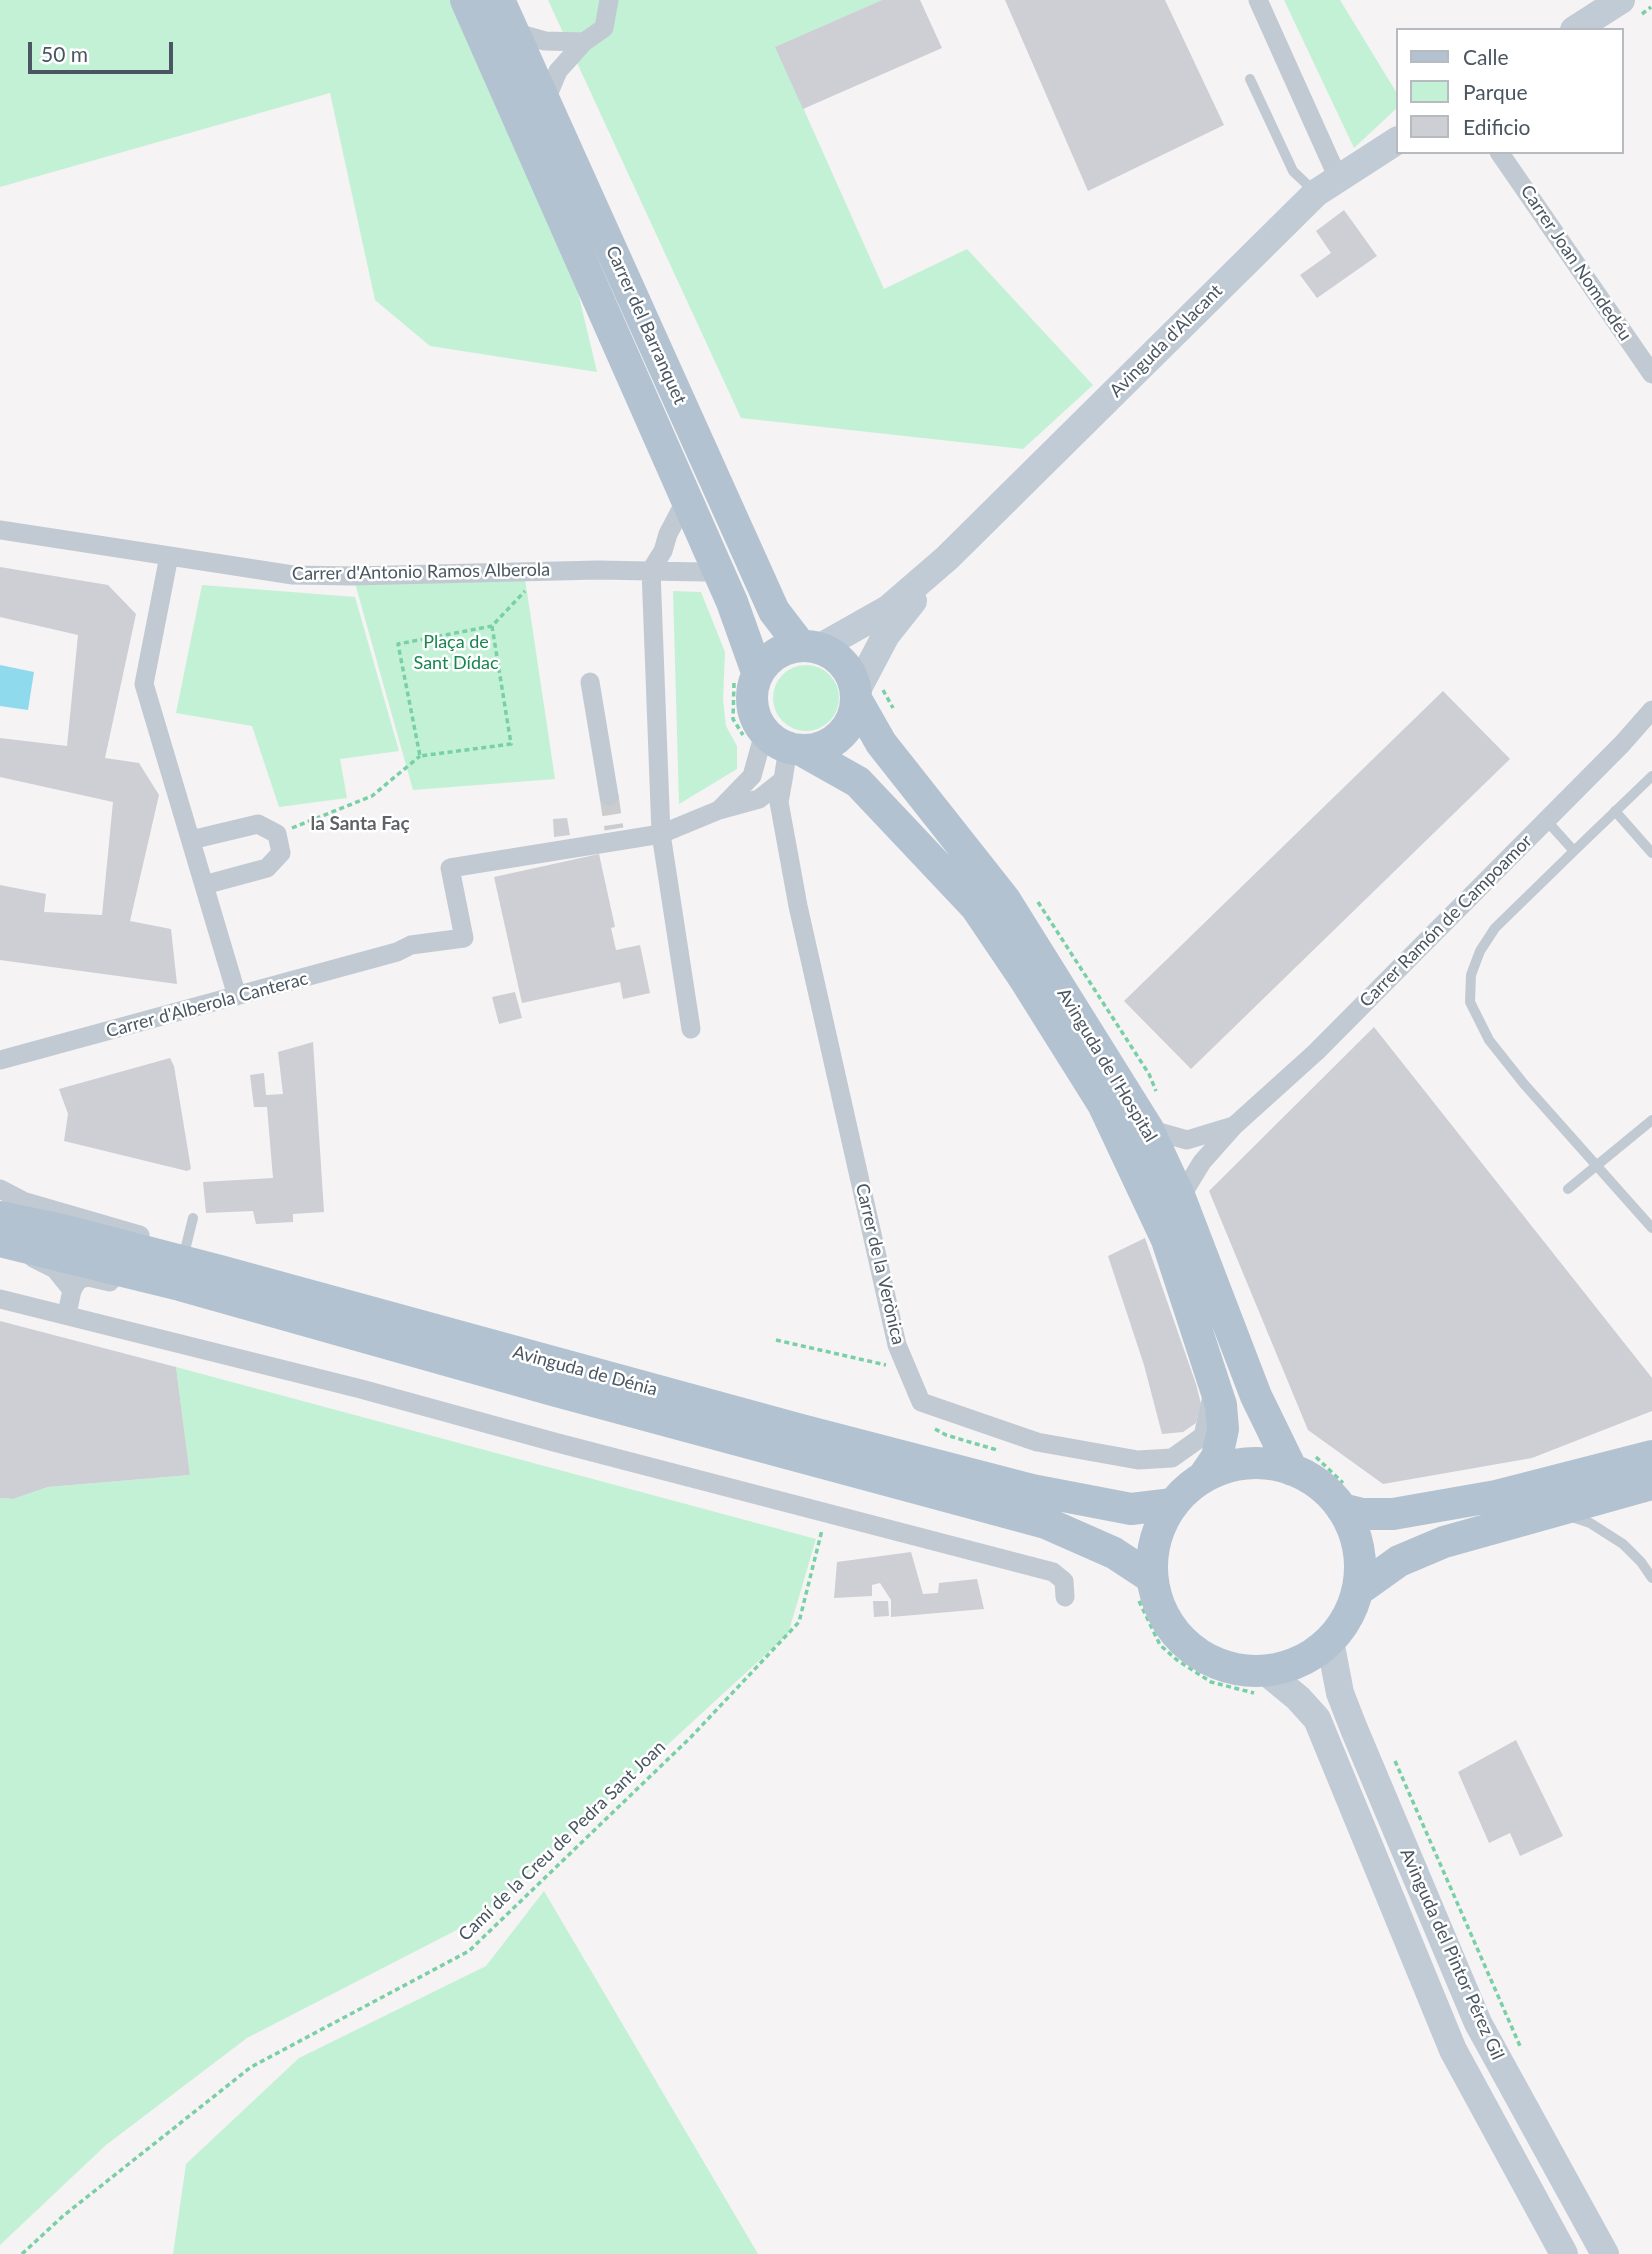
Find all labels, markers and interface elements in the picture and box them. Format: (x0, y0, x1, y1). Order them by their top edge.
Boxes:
scale bar (32, 28, 177, 72)
legend (1396, 28, 1624, 154)
text: 50 m (41, 41, 88, 66)
text: Calle (1463, 44, 1508, 69)
text: Parque (1463, 79, 1528, 104)
text: Edificio (1463, 114, 1530, 139)
street label: Carrer Joan Nomdedéu (1516, 181, 1636, 345)
street label: Carrer del Barranquet (601, 242, 691, 408)
street label: Avinguda d'Alacant (1105, 280, 1227, 402)
street label: Carrer d'Antonio Ramos Alberola (292, 559, 550, 585)
park label: Plaça de Sant Dídac (413, 631, 499, 674)
district label: la Santa Faç (310, 813, 410, 835)
street label: Carrer Ramón de Campoamor (1355, 830, 1537, 1012)
street label: Carrer d'Alberola Canterac (104, 968, 310, 1042)
street label: Avinguda de l'Hospital (1052, 984, 1162, 1146)
street label: Carrer de la Verònica (851, 1181, 909, 1347)
street label: Avinguda de Dénia (510, 1341, 660, 1401)
street label: Camí de la Creu de Pedra Sant Joan (454, 1736, 670, 1946)
street label: Avinguda del Pintor Pérez Gil (1396, 1845, 1508, 2063)

